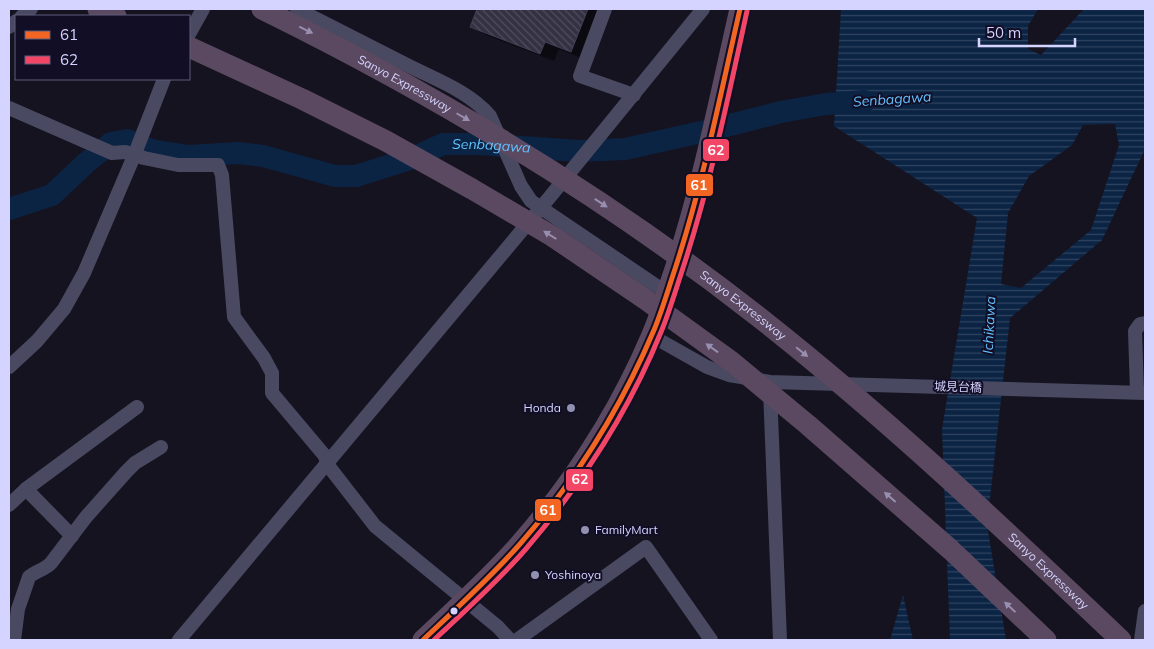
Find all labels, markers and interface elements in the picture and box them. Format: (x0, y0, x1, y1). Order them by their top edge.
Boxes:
legend (15, 15, 190, 80)
scale bar (979, 15, 1075, 47)
text: 50 m (986, 23, 1021, 42)
text: 61 (60, 25, 78, 44)
one-way arrow (299, 26, 313, 34)
text: 62 (60, 50, 78, 69)
street label: Sanyo Expressway (355, 51, 455, 116)
water label: Senbagawa (852, 87, 932, 111)
one-way arrow (457, 113, 470, 122)
water label: Senbagawa (452, 135, 531, 157)
line badge: 62 (702, 138, 730, 162)
text: 62 (708, 141, 724, 159)
line badge: 61 (685, 173, 714, 197)
text: 61 (691, 176, 707, 194)
one-way arrow (595, 198, 608, 208)
one-way arrow (543, 231, 556, 240)
street label: Sanyo Expressway (697, 267, 790, 343)
water label: Ichikawa (978, 296, 1000, 354)
one-way arrow (705, 343, 719, 353)
one-way arrow (795, 347, 808, 358)
street label: 城見台橋 (934, 378, 982, 395)
place label: Honda (524, 400, 561, 415)
marker: Honda (565, 402, 577, 414)
line badge: 62 (565, 468, 594, 492)
text: 62 (572, 470, 588, 488)
one-way arrow (885, 491, 897, 503)
line badge: 61 (534, 498, 562, 522)
text: 61 (540, 501, 556, 519)
place label: FamilyMart (595, 522, 658, 537)
marker: FamilyMart (579, 524, 591, 536)
street label: Sanyo Expressway (1005, 529, 1092, 613)
place label: Yoshinoya (544, 567, 601, 582)
marker: Yoshinoya (529, 569, 541, 581)
one-way arrow (1005, 601, 1017, 613)
unlabelled marker (449, 606, 459, 616)

